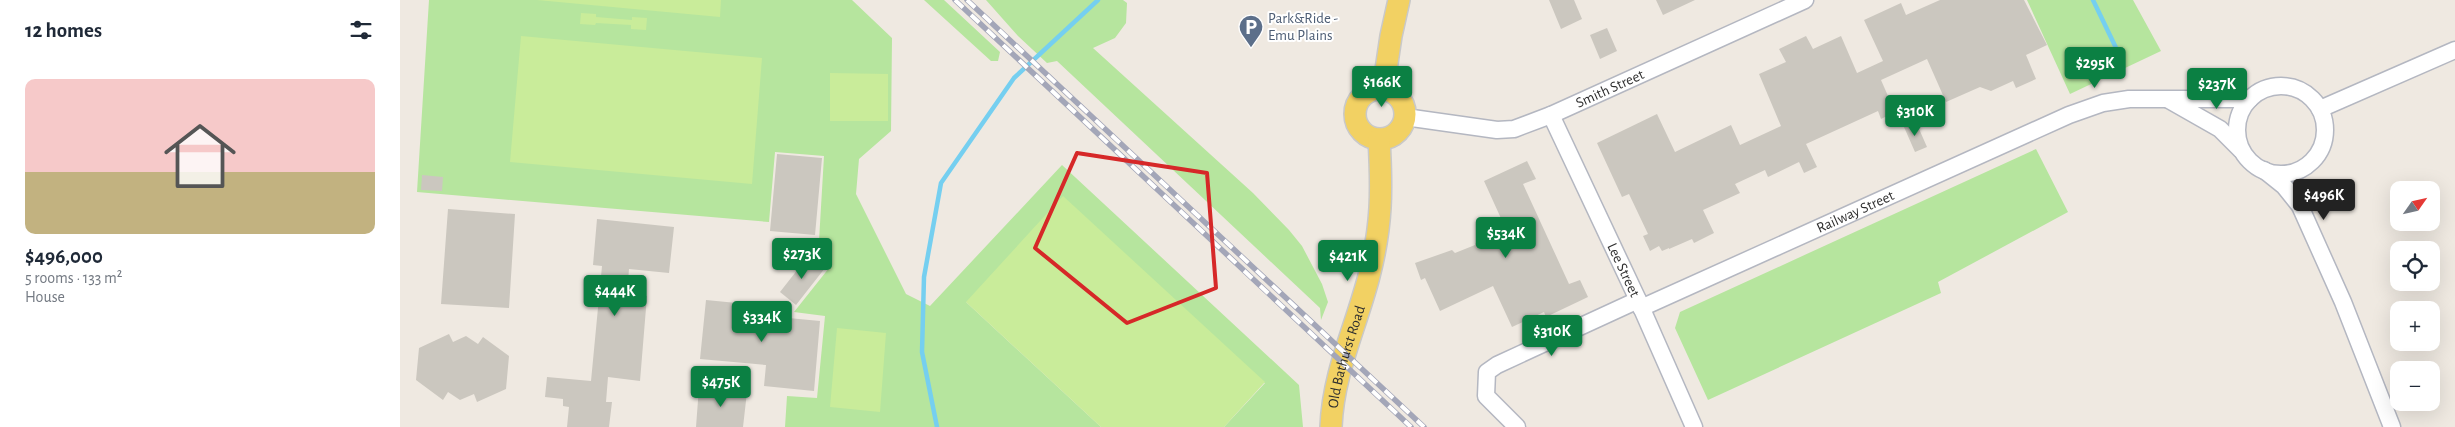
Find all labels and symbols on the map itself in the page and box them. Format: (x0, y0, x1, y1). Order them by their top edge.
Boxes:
place label: Park&Ride - Emu Plains (1268, 11, 1338, 43)
parking icon: Park&Ride - Emu Plains (1238, 14, 1264, 48)
pin: $295K (2060, 46, 2130, 89)
pin: $166K (1347, 66, 1417, 108)
street label: Smith Street (1574, 67, 1647, 111)
pin: $237K (2182, 68, 2252, 110)
pin: $310K (1880, 94, 1950, 137)
pin: $496K (2289, 178, 2359, 221)
north arrow (2390, 181, 2440, 231)
street label: Railway Street (1814, 188, 1897, 236)
pin: $534K (1471, 216, 1541, 259)
pin: $273K (767, 238, 837, 280)
pin: $421K (1313, 240, 1383, 282)
street label: Lee Street (1604, 241, 1642, 299)
pin: $444K (580, 274, 650, 317)
pin: $334K (727, 300, 797, 343)
street label: Old Bathurst Road (1326, 303, 1368, 409)
pin: $310K (1517, 314, 1587, 357)
pin: $475K (686, 366, 756, 408)

